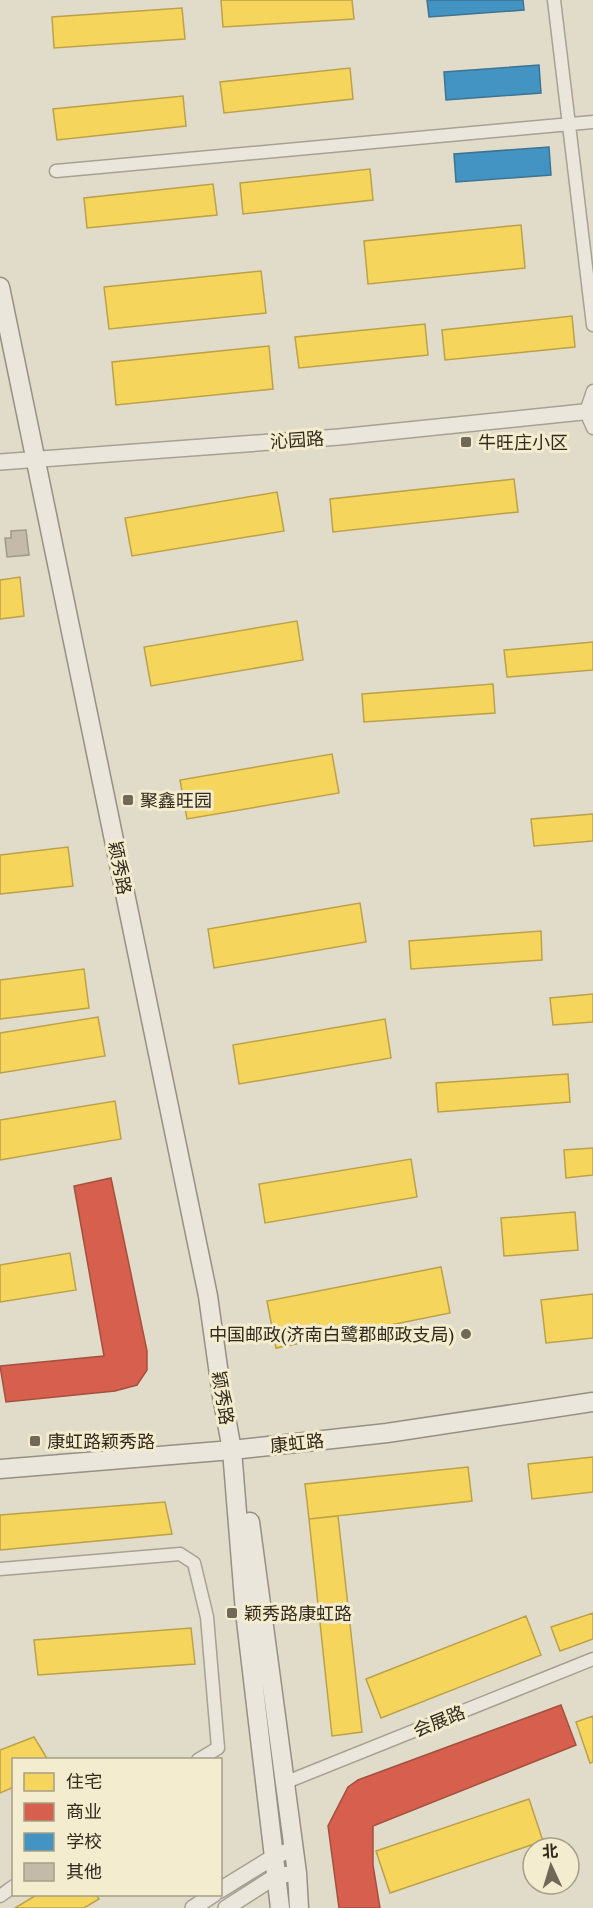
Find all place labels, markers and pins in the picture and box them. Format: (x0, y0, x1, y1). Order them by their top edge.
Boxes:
place label: 牛旺庄小区 (478, 431, 568, 454)
marker: 牛旺庄小区 (459, 435, 473, 449)
place label: 聚鑫旺园 (140, 789, 212, 812)
marker: 聚鑫旺园 (121, 793, 135, 807)
place label: 中国邮政(济南白鹭郡邮政支局) (209, 1323, 454, 1346)
marker: 中国邮政(济南白鹭郡邮政支局) (459, 1327, 473, 1341)
place label: 康虹路颖秀路 (47, 1430, 155, 1453)
marker: 康虹路颖秀路 (28, 1434, 42, 1448)
place label: 颖秀路康虹路 (244, 1602, 352, 1625)
marker: 颖秀路康虹路 (225, 1606, 239, 1620)

